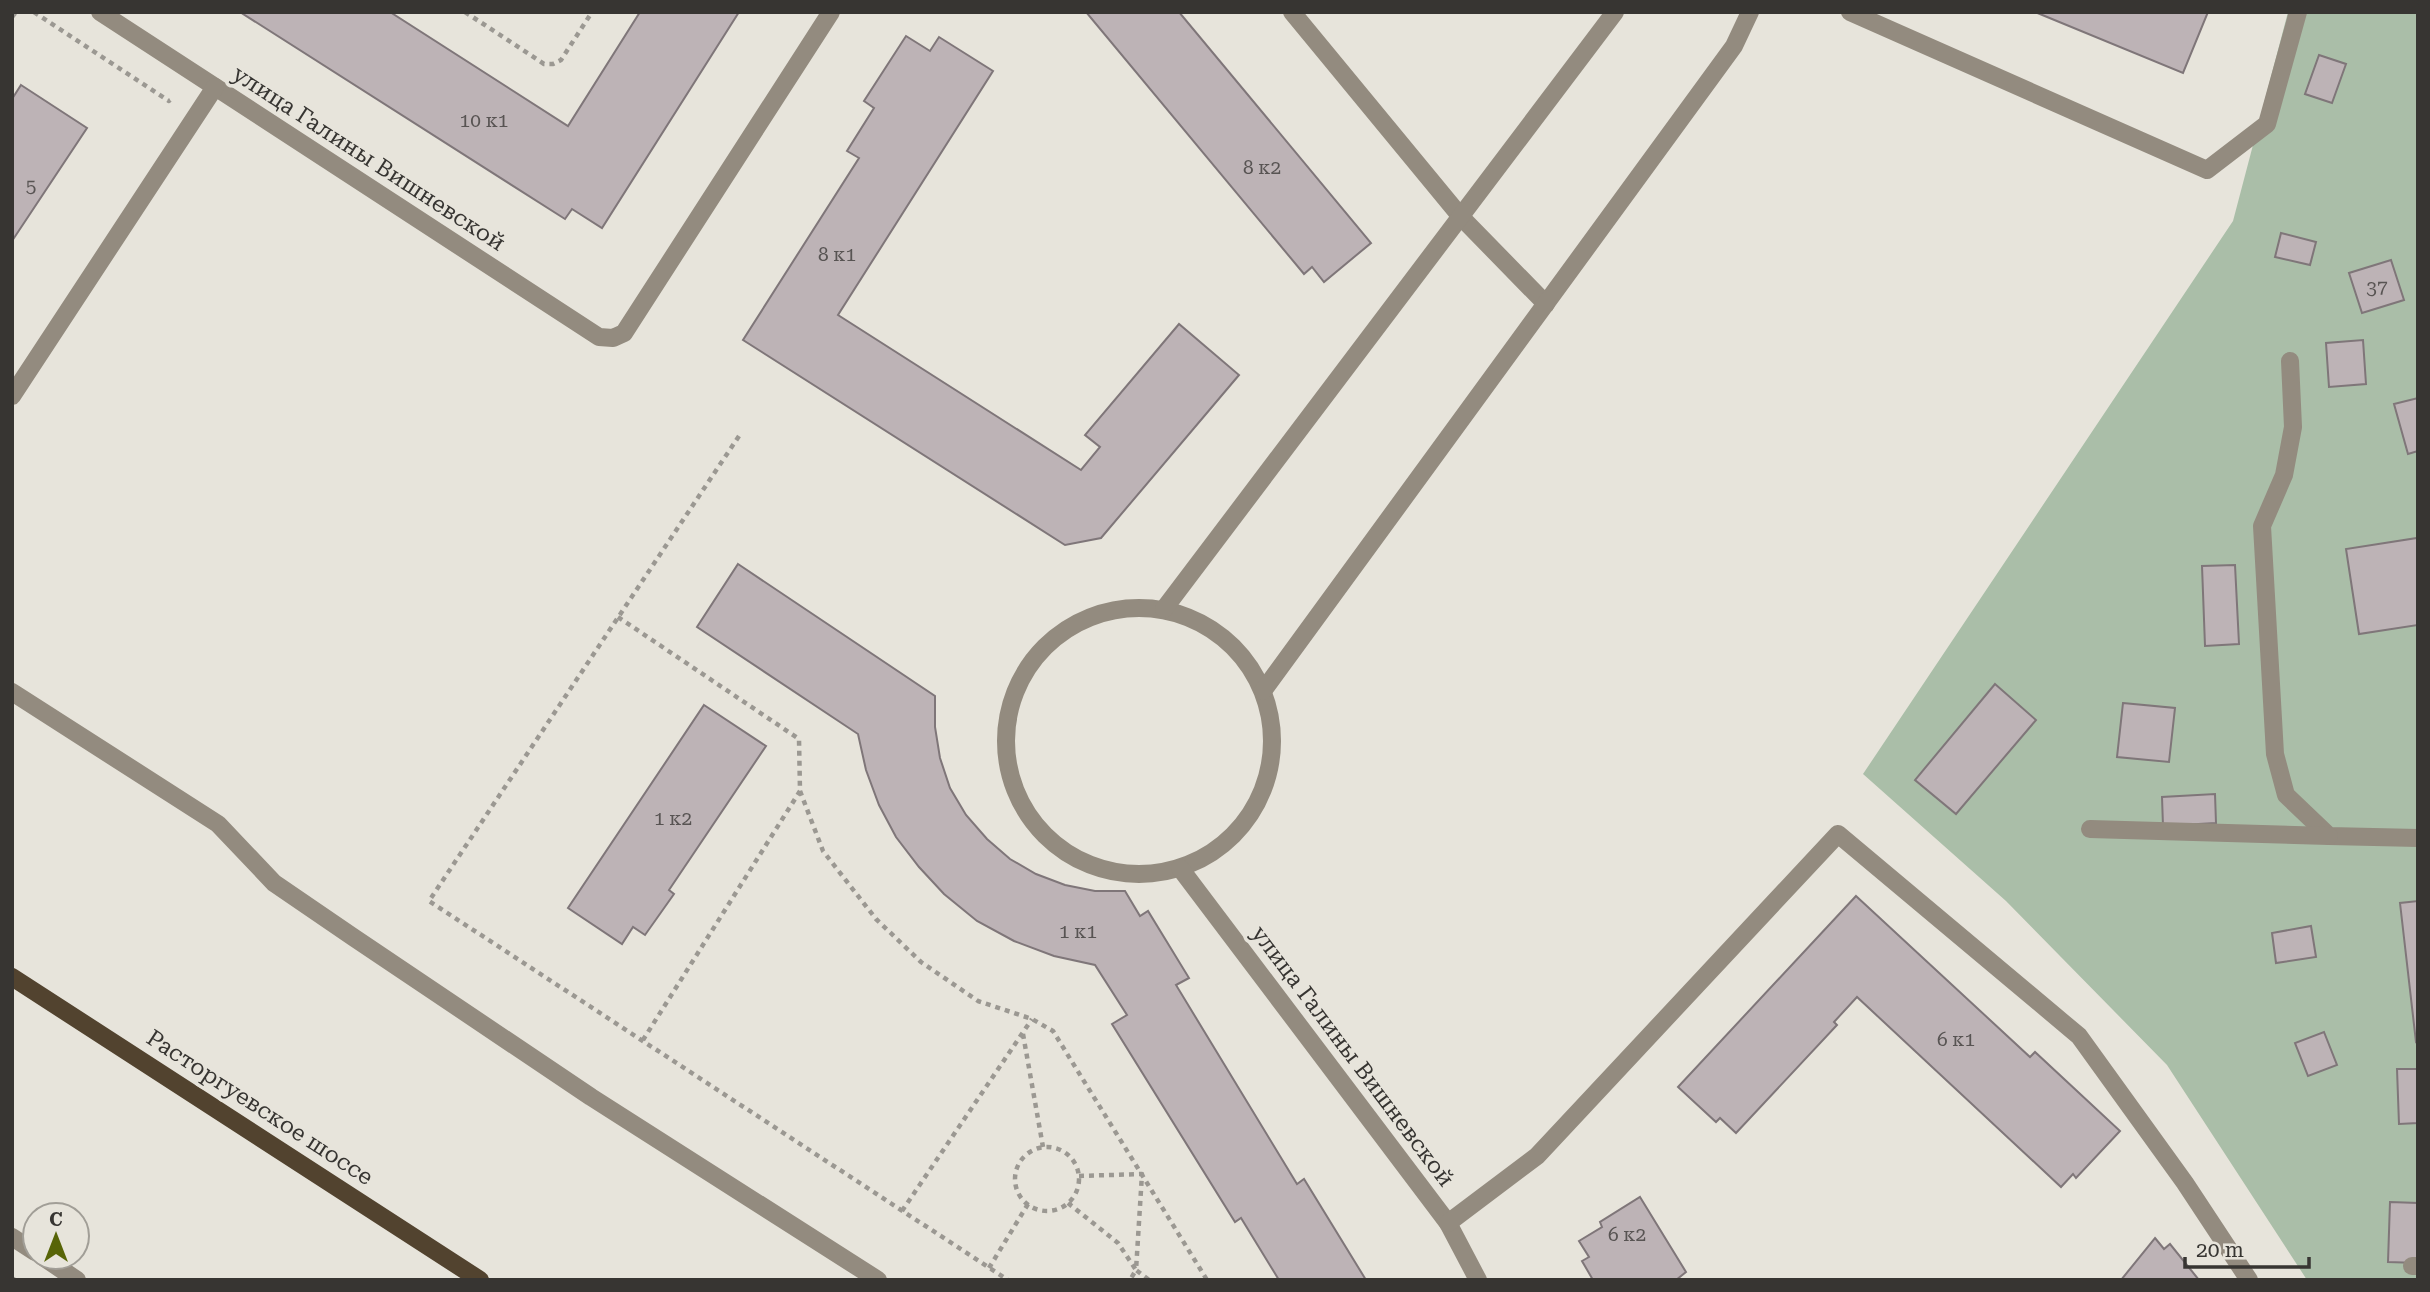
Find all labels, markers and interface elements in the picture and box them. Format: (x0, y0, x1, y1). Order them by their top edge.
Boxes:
street label: улица Галины Вишневской (227, 60, 510, 257)
house number: 10 к1 (460, 109, 508, 132)
house number: 8 к2 (1243, 156, 1281, 179)
house number: 5 (26, 174, 36, 197)
house number: 8 к1 (818, 243, 856, 266)
house number: 37 (2366, 276, 2388, 299)
house number: 1 к2 (654, 807, 692, 830)
house number: 1 к1 (1059, 920, 1097, 943)
street label: улица Галины Вишневской (1246, 921, 1459, 1192)
street label: Расторгуевское шоссе (141, 1024, 378, 1191)
house number: 6 к1 (1937, 1028, 1975, 1051)
north arrow (21, 1201, 91, 1271)
text: С (49, 1208, 63, 1231)
house number: 6 к2 (1608, 1223, 1646, 1246)
scale bar (2185, 1226, 2309, 1270)
text: 20 m (2196, 1238, 2244, 1262)

